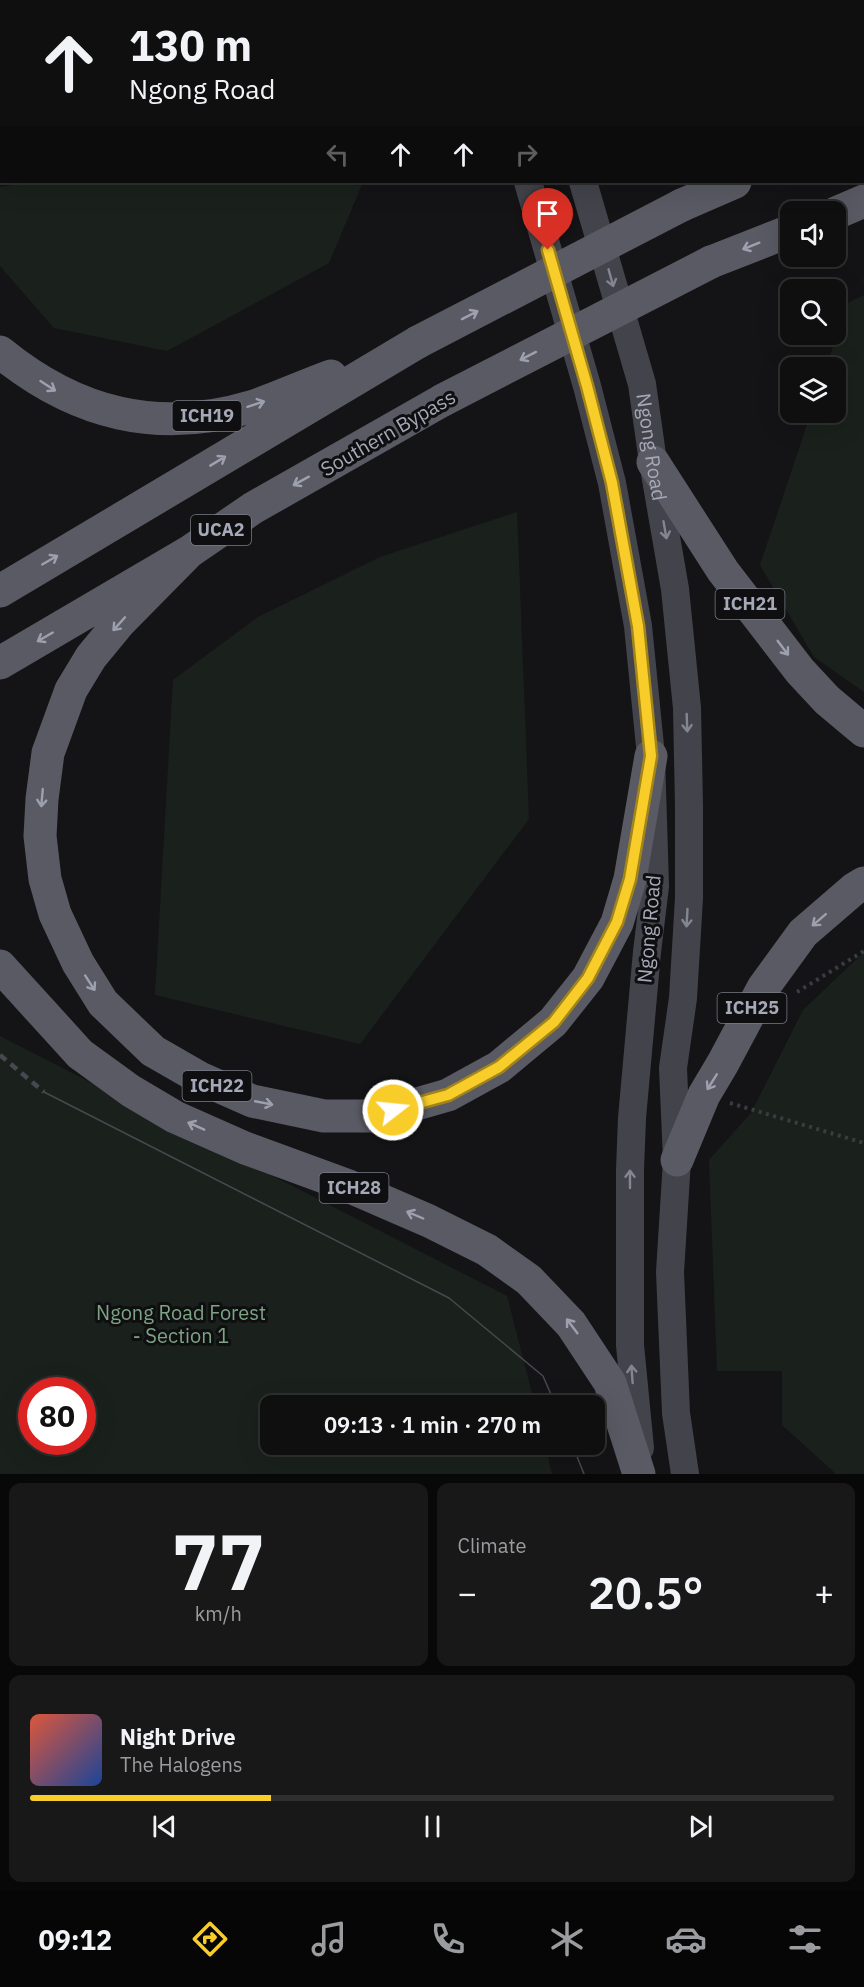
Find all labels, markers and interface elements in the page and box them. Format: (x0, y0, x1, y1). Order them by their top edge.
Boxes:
text: 130 m (129, 18, 252, 73)
icon: ahead (30, 24, 108, 102)
text: Ngong Road (129, 71, 275, 106)
icon: left (321, 138, 354, 171)
icon: ahead (384, 138, 417, 171)
icon: ahead (447, 138, 480, 171)
icon: right (510, 138, 543, 171)
pin (522, 188, 573, 250)
icon: arrive (531, 197, 564, 230)
map controls (780, 201, 846, 423)
button: sound (780, 201, 846, 267)
one-way arrow (742, 241, 760, 252)
one-way arrow (606, 268, 617, 287)
button: search (780, 279, 846, 345)
one-way arrow (460, 309, 478, 320)
one-way arrow (519, 351, 537, 363)
button: layers (780, 357, 846, 423)
one-way arrow (39, 379, 56, 392)
street label: Southern Bypass (315, 383, 460, 482)
street label: Ngong Road (630, 391, 673, 503)
one-way arrow (246, 398, 265, 409)
road number: ICH19 (172, 401, 242, 431)
one-way arrow (209, 455, 226, 467)
one-way arrow (293, 476, 311, 487)
road number: UCA2 (191, 515, 251, 545)
one-way arrow (660, 519, 671, 539)
one-way arrow (41, 554, 58, 566)
road number: ICH21 (716, 589, 784, 619)
one-way arrow (112, 616, 126, 631)
one-way arrow (37, 631, 54, 643)
one-way arrow (777, 639, 789, 655)
one-way arrow (681, 713, 693, 733)
one-way arrow (36, 788, 47, 808)
street label: Ngong Road (630, 874, 667, 984)
one-way arrow (682, 908, 693, 928)
one-way arrow (812, 913, 827, 927)
one-way arrow (85, 974, 97, 991)
road number: ICH25 (718, 993, 786, 1023)
road number: ICH22 (182, 1071, 252, 1101)
one-way arrow (705, 1073, 717, 1090)
position arrow (361, 1078, 425, 1142)
one-way arrow (253, 1098, 273, 1109)
one-way arrow (187, 1120, 205, 1132)
one-way arrow (624, 1170, 636, 1190)
road number: ICH28 (320, 1173, 388, 1203)
one-way arrow (407, 1209, 425, 1220)
park label: Ngong Road Forest - Section 1 (96, 1299, 266, 1349)
one-way arrow (566, 1319, 579, 1335)
one-way arrow (626, 1365, 637, 1385)
speed limit sign: 80 (18, 1377, 96, 1455)
text: 09:13 · 1 min · 270 m (324, 1410, 541, 1439)
text: 77 (171, 1510, 265, 1611)
text: Climate (458, 1532, 526, 1559)
text: 20.5° (588, 1563, 704, 1621)
text: − (458, 1571, 477, 1614)
text: + (814, 1571, 834, 1614)
text: km/h (195, 1600, 242, 1627)
text: Night Drive (120, 1722, 236, 1751)
text: The Halogens (120, 1751, 242, 1778)
icon: previous (148, 1810, 181, 1843)
icon: pause (416, 1810, 449, 1843)
icon: next (684, 1810, 717, 1843)
icon: directions (189, 1918, 231, 1960)
icon: music (308, 1918, 350, 1960)
icon: phone (427, 1918, 469, 1960)
icon: climate (546, 1918, 588, 1960)
icon: car (665, 1918, 707, 1960)
icon: filters (784, 1918, 826, 1960)
text: 09:12 (38, 1922, 112, 1957)

